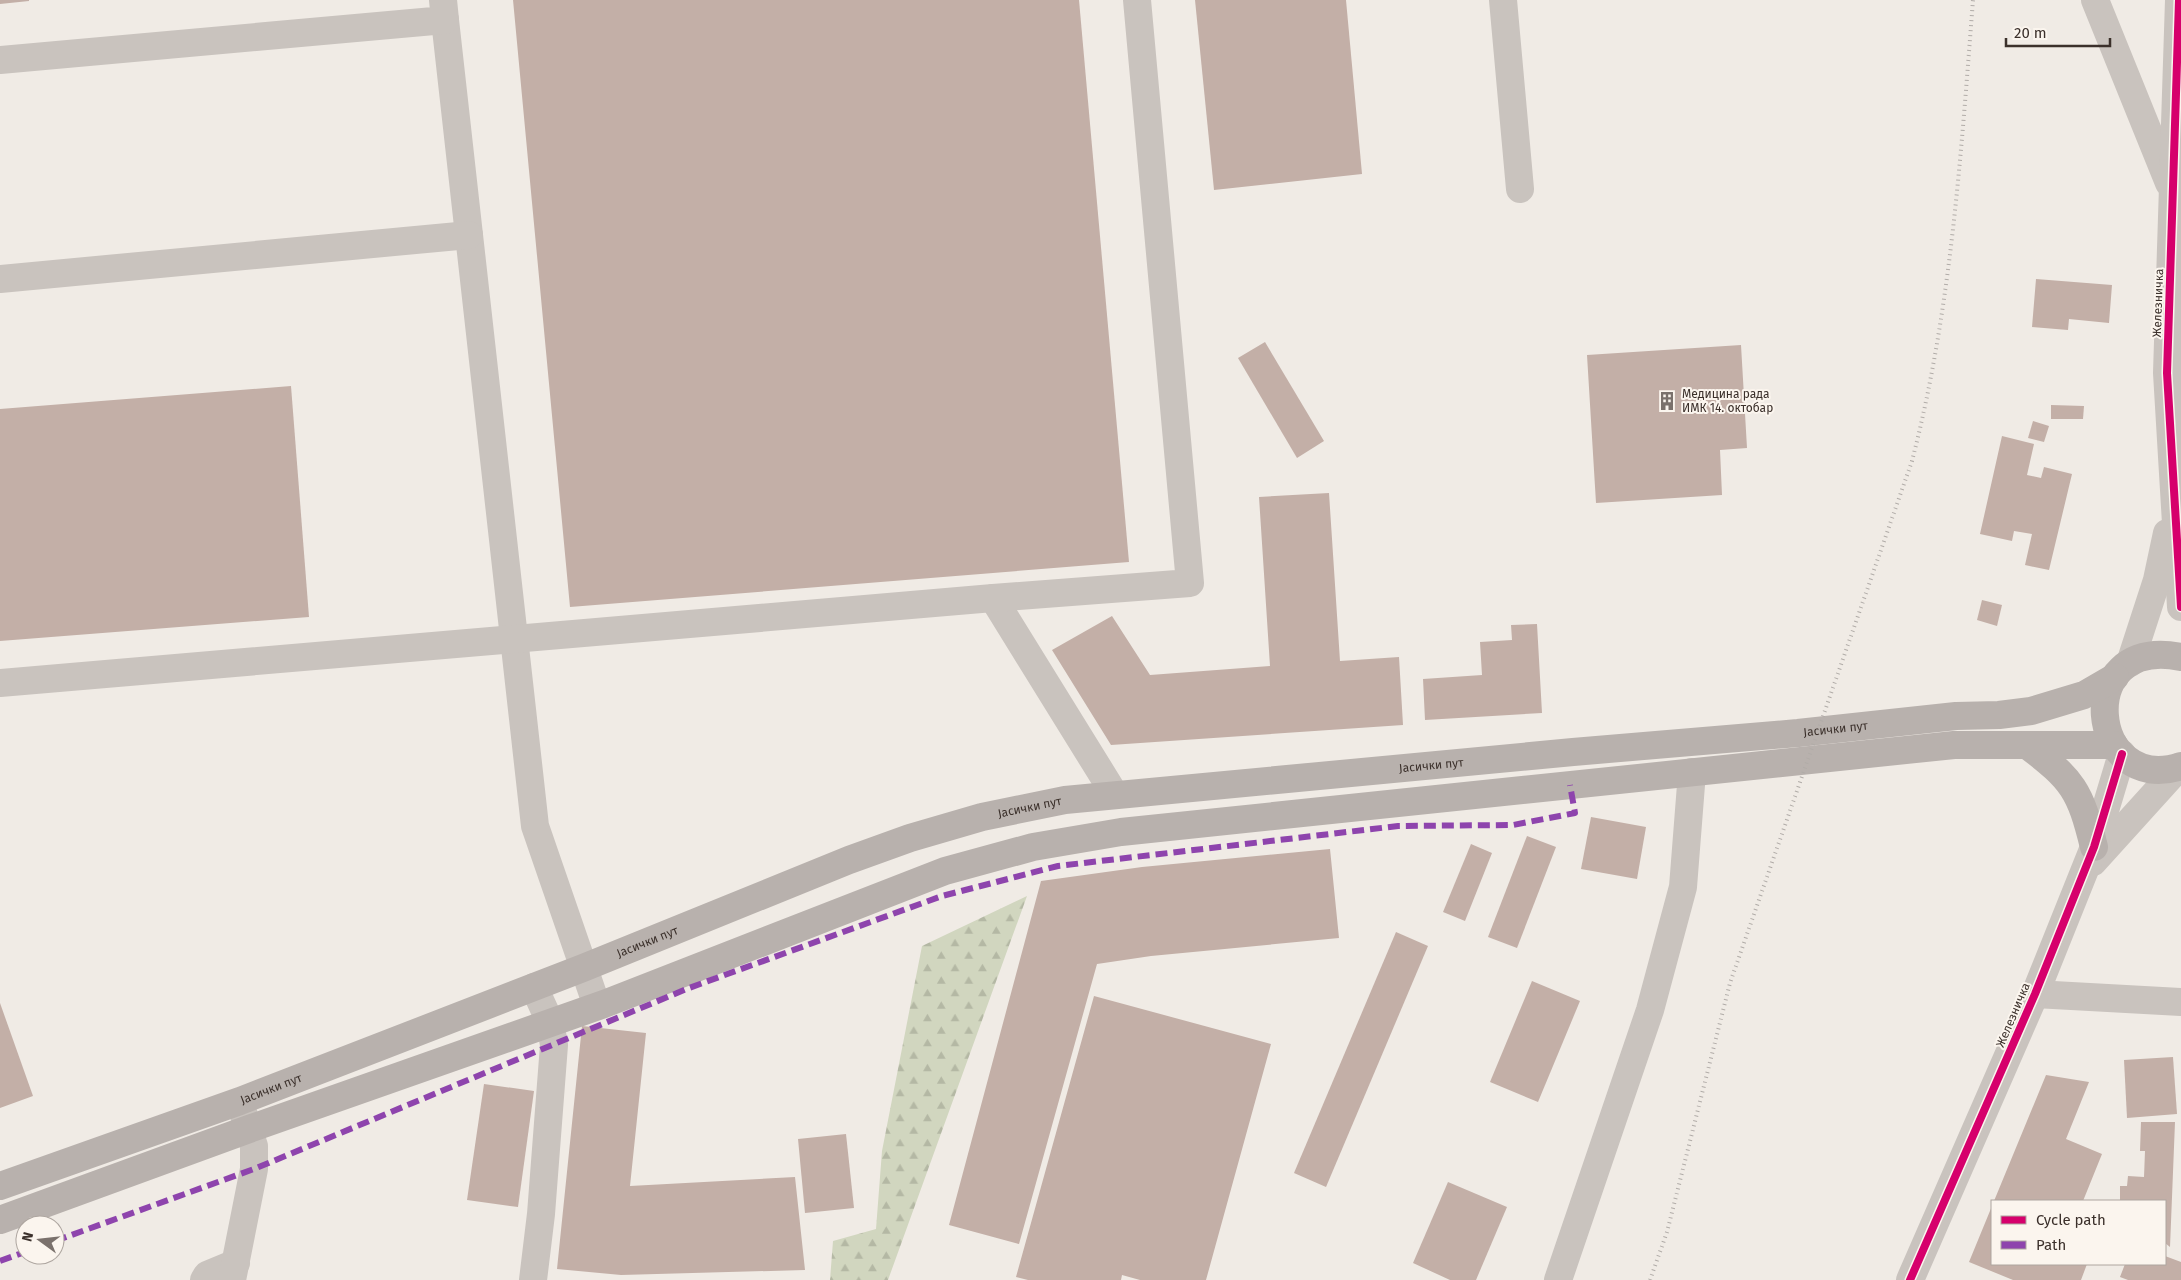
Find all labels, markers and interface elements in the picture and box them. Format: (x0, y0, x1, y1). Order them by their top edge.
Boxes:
scale bar (2006, 15, 2110, 47)
text: 20 m (2014, 24, 2047, 42)
street label: Железничка (2150, 268, 2166, 338)
place label: Медицина рада ИМК 14. октобар (1682, 387, 1773, 415)
building icon: Медицина рада ИМК 14. октобар (1656, 390, 1678, 412)
street label: Јасички пут (1803, 718, 1869, 739)
street label: Јасички пут (1398, 755, 1465, 775)
street label: Јасички пут (996, 794, 1063, 821)
street label: Јасички пут (615, 923, 681, 961)
street label: Железничка (1993, 981, 2033, 1049)
street label: Јасички пут (238, 1070, 304, 1107)
legend (1991, 1200, 2166, 1265)
text: Cycle path (2036, 1211, 2106, 1229)
north arrow (15, 1215, 65, 1265)
text: N (19, 1230, 37, 1243)
text: Path (2036, 1236, 2066, 1254)

